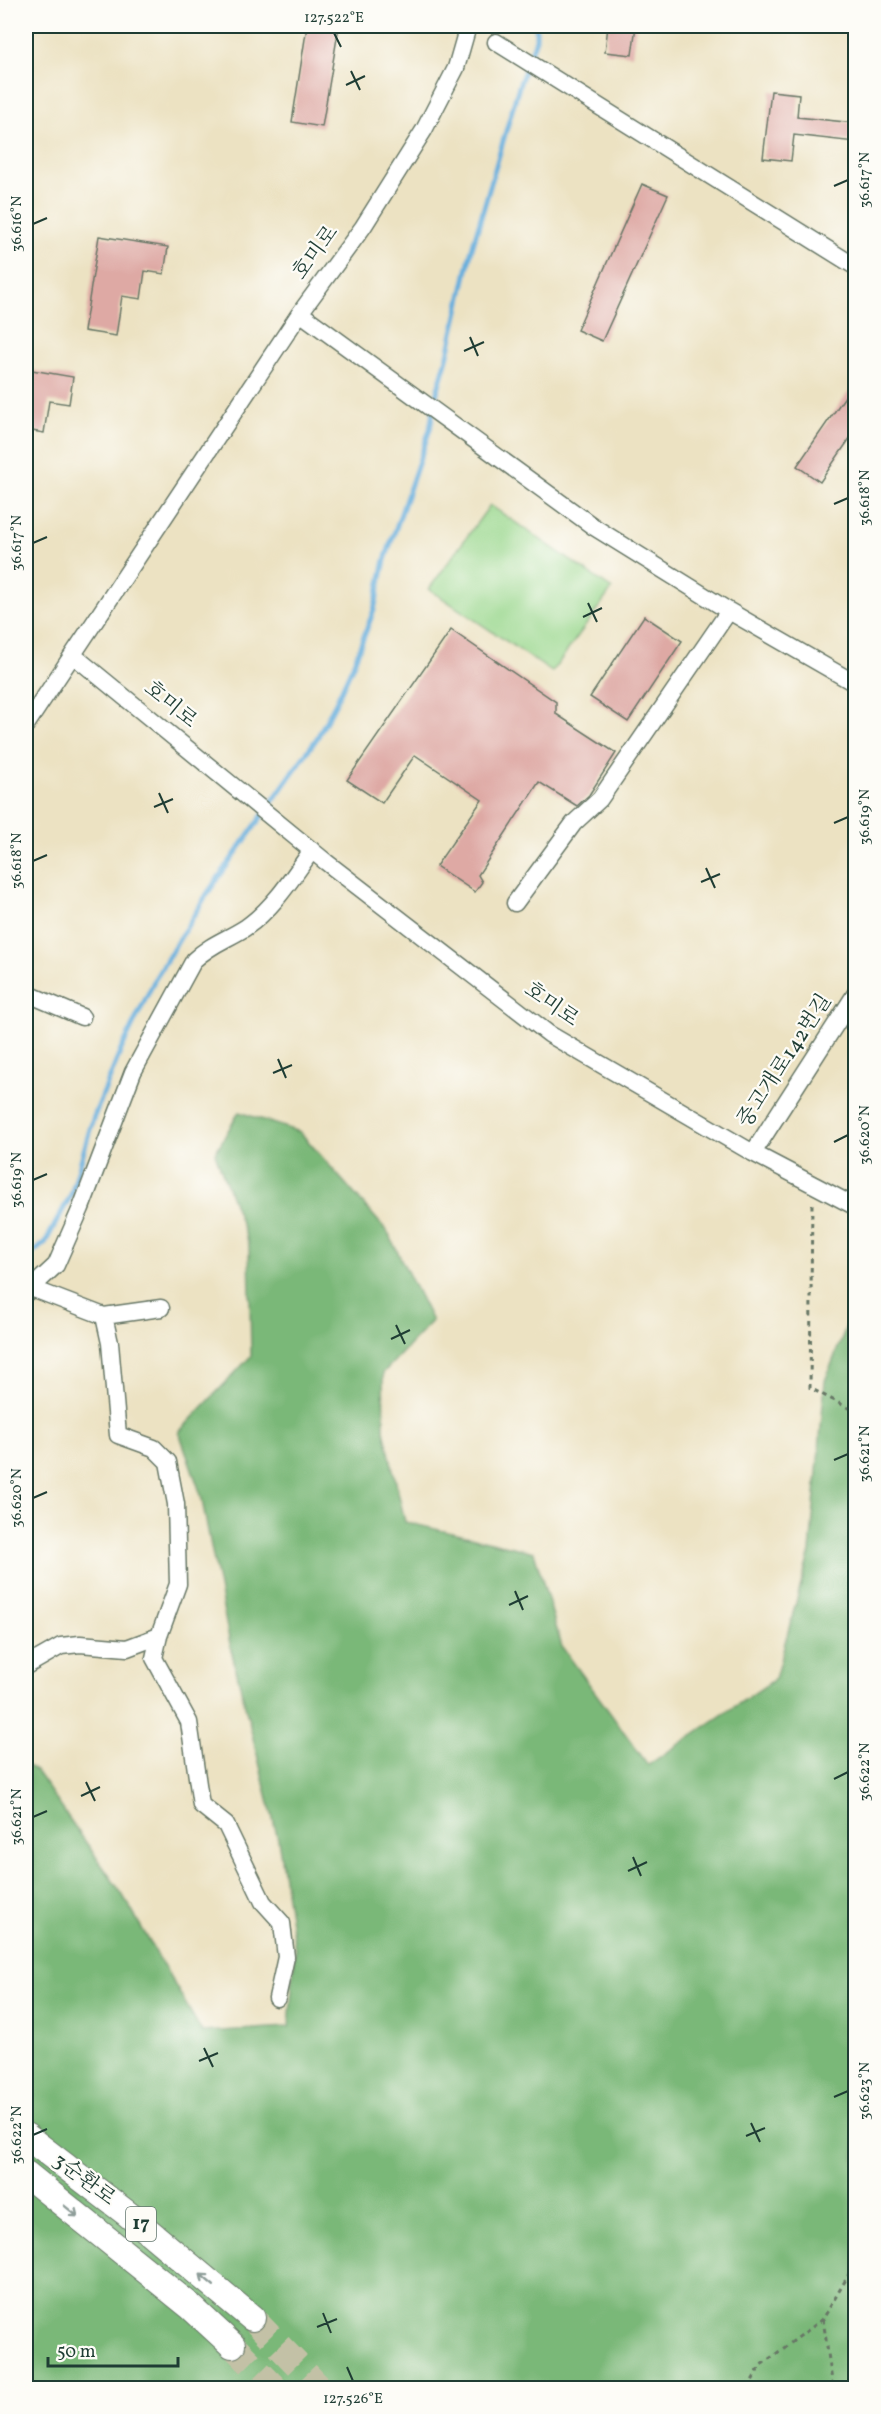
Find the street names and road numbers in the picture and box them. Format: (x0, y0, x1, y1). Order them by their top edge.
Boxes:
street label: 호미로 (286, 220, 346, 286)
street label: 호미로 (137, 675, 203, 735)
street label: 호미로 (518, 976, 584, 1034)
street label: 중고개로142번길 (731, 989, 839, 1133)
street label: 3순환로 (47, 2147, 121, 2213)
road number: 17 (126, 2207, 156, 2241)

